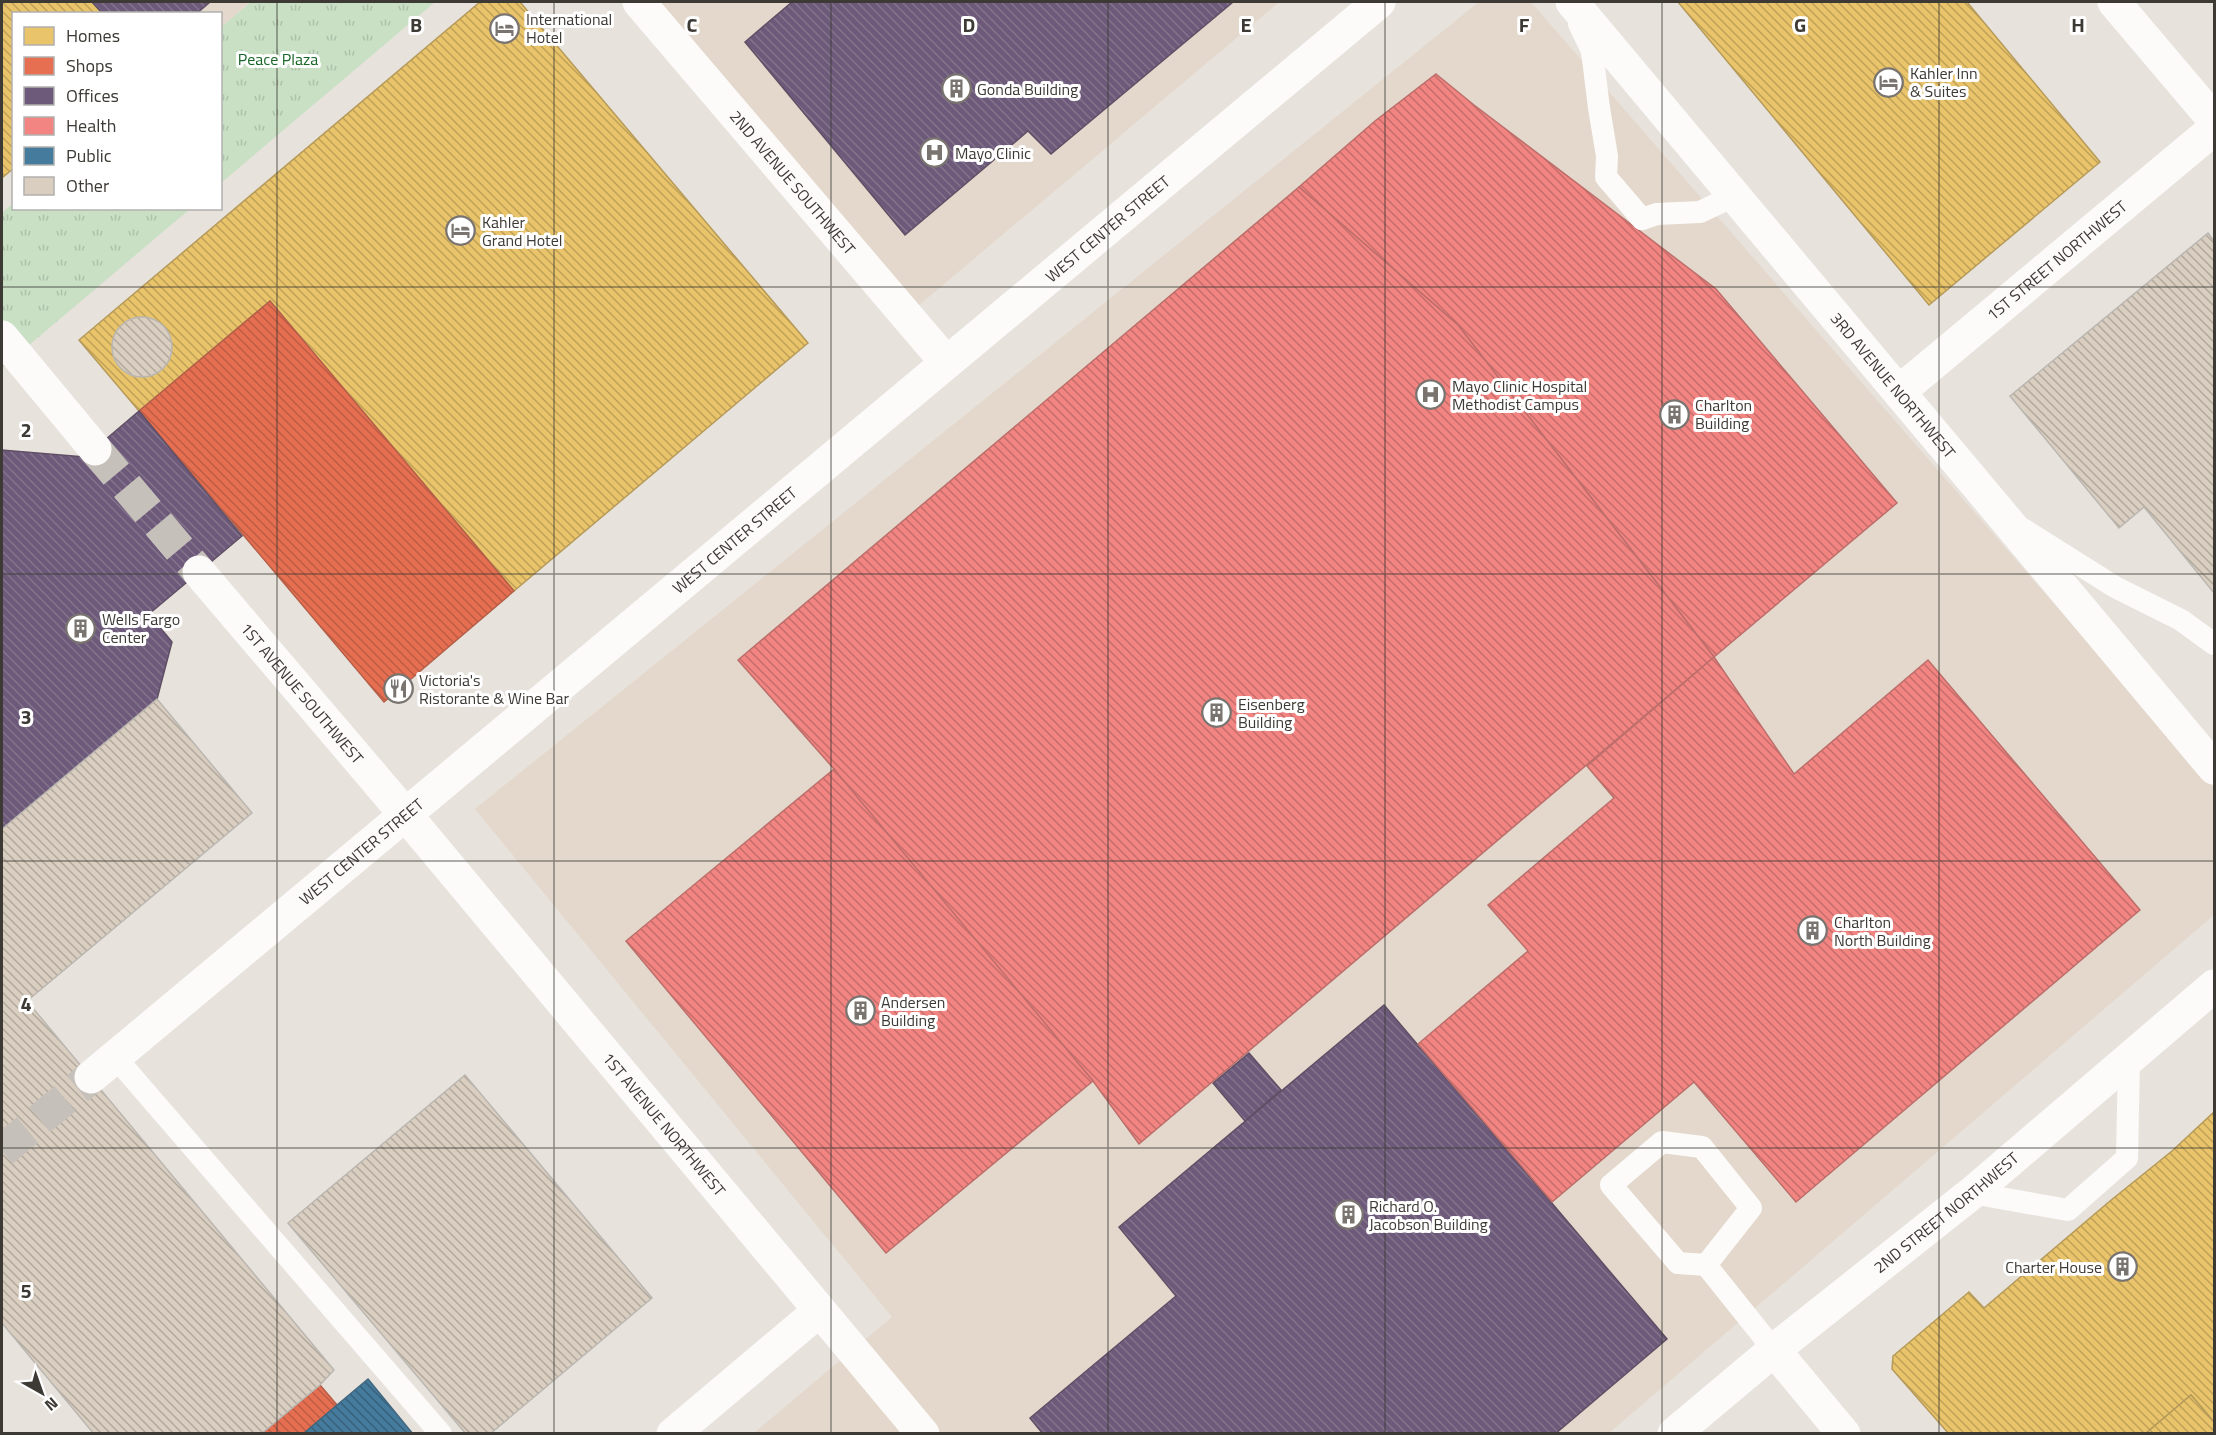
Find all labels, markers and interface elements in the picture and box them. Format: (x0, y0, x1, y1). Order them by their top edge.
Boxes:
place label: International Hotel (526, 7, 612, 49)
text: B (410, 9, 422, 40)
text: C (687, 9, 698, 40)
text: D (963, 9, 975, 40)
text: E (1240, 9, 1252, 40)
text: F (1519, 9, 1530, 40)
text: G (1794, 9, 1806, 40)
text: H (2071, 9, 2085, 40)
legend (12, 12, 222, 210)
hotel icon: International Hotel (489, 12, 521, 44)
text: Homes (66, 22, 120, 49)
park label: Peace Plaza (238, 47, 318, 71)
text: Shops (66, 52, 113, 79)
place label: Kahler Inn & Suites (1910, 61, 1978, 103)
hotel icon: Kahler Inn & Suites (1873, 66, 1905, 98)
building icon: Gonda Building (940, 73, 972, 105)
place label: Gonda Building (977, 77, 1078, 101)
text: Offices (66, 82, 119, 109)
street label: 2ND AVENUE SOUTHWEST (724, 105, 862, 260)
text: Health (66, 112, 116, 139)
hospital icon: Mayo Clinic (918, 137, 950, 169)
place label: Mayo Clinic (955, 141, 1031, 165)
text: Public (66, 142, 112, 169)
street label: WEST CENTER STREET (1040, 169, 1175, 288)
text: Other (66, 172, 109, 199)
street label: 1ST STREET NORTHWEST (1981, 194, 2133, 326)
place label: Kahler Grand Hotel (482, 210, 562, 252)
hotel icon: Kahler Grand Hotel (445, 215, 477, 247)
street label: 3RD AVENUE NORTHWEST (1825, 307, 1962, 464)
place label: Mayo Clinic Hospital Methodist Campus (1452, 374, 1587, 416)
hospital icon: Mayo Clinic Hospital Methodist Campus (1415, 379, 1447, 411)
place label: Charlton Building (1695, 393, 1752, 435)
building icon: Charlton Building (1658, 398, 1690, 430)
text: 2 (20, 414, 32, 445)
street label: WEST CENTER STREET (667, 481, 802, 599)
place label: Wells Fargo Center (102, 607, 180, 649)
building icon: Wells Fargo Center (65, 612, 97, 644)
street label: 1ST AVENUE SOUTHWEST (235, 617, 370, 770)
place label: Victoria's Ristorante & Wine Bar (419, 668, 569, 710)
restaurant icon: Victoria's Ristorante & Wine Bar (382, 673, 414, 705)
place label: Eisenberg Building (1238, 692, 1305, 734)
building icon: Eisenberg Building (1201, 697, 1233, 729)
text: 3 (20, 701, 32, 732)
street label: WEST CENTER STREET (294, 792, 429, 911)
place label: Charlton North Building (1834, 910, 1931, 952)
building icon: Charlton North Building (1797, 915, 1829, 947)
text: 4 (20, 988, 32, 1019)
place label: Andersen Building (881, 990, 945, 1032)
building icon: Andersen Building (844, 995, 876, 1027)
street label: 1ST AVENUE NORTHWEST (597, 1047, 732, 1202)
street label: 2ND STREET NORTHWEST (1868, 1146, 2024, 1279)
place label: Richard O. Jacobson Building (1369, 1194, 1488, 1236)
building icon: Richard O. Jacobson Building (1332, 1199, 1364, 1231)
building icon: Charter House (2107, 1251, 2139, 1283)
place label: Charter House (2005, 1255, 2102, 1279)
text: 5 (20, 1275, 32, 1306)
north arrow (12, 1363, 72, 1423)
text: N (40, 1392, 64, 1417)

